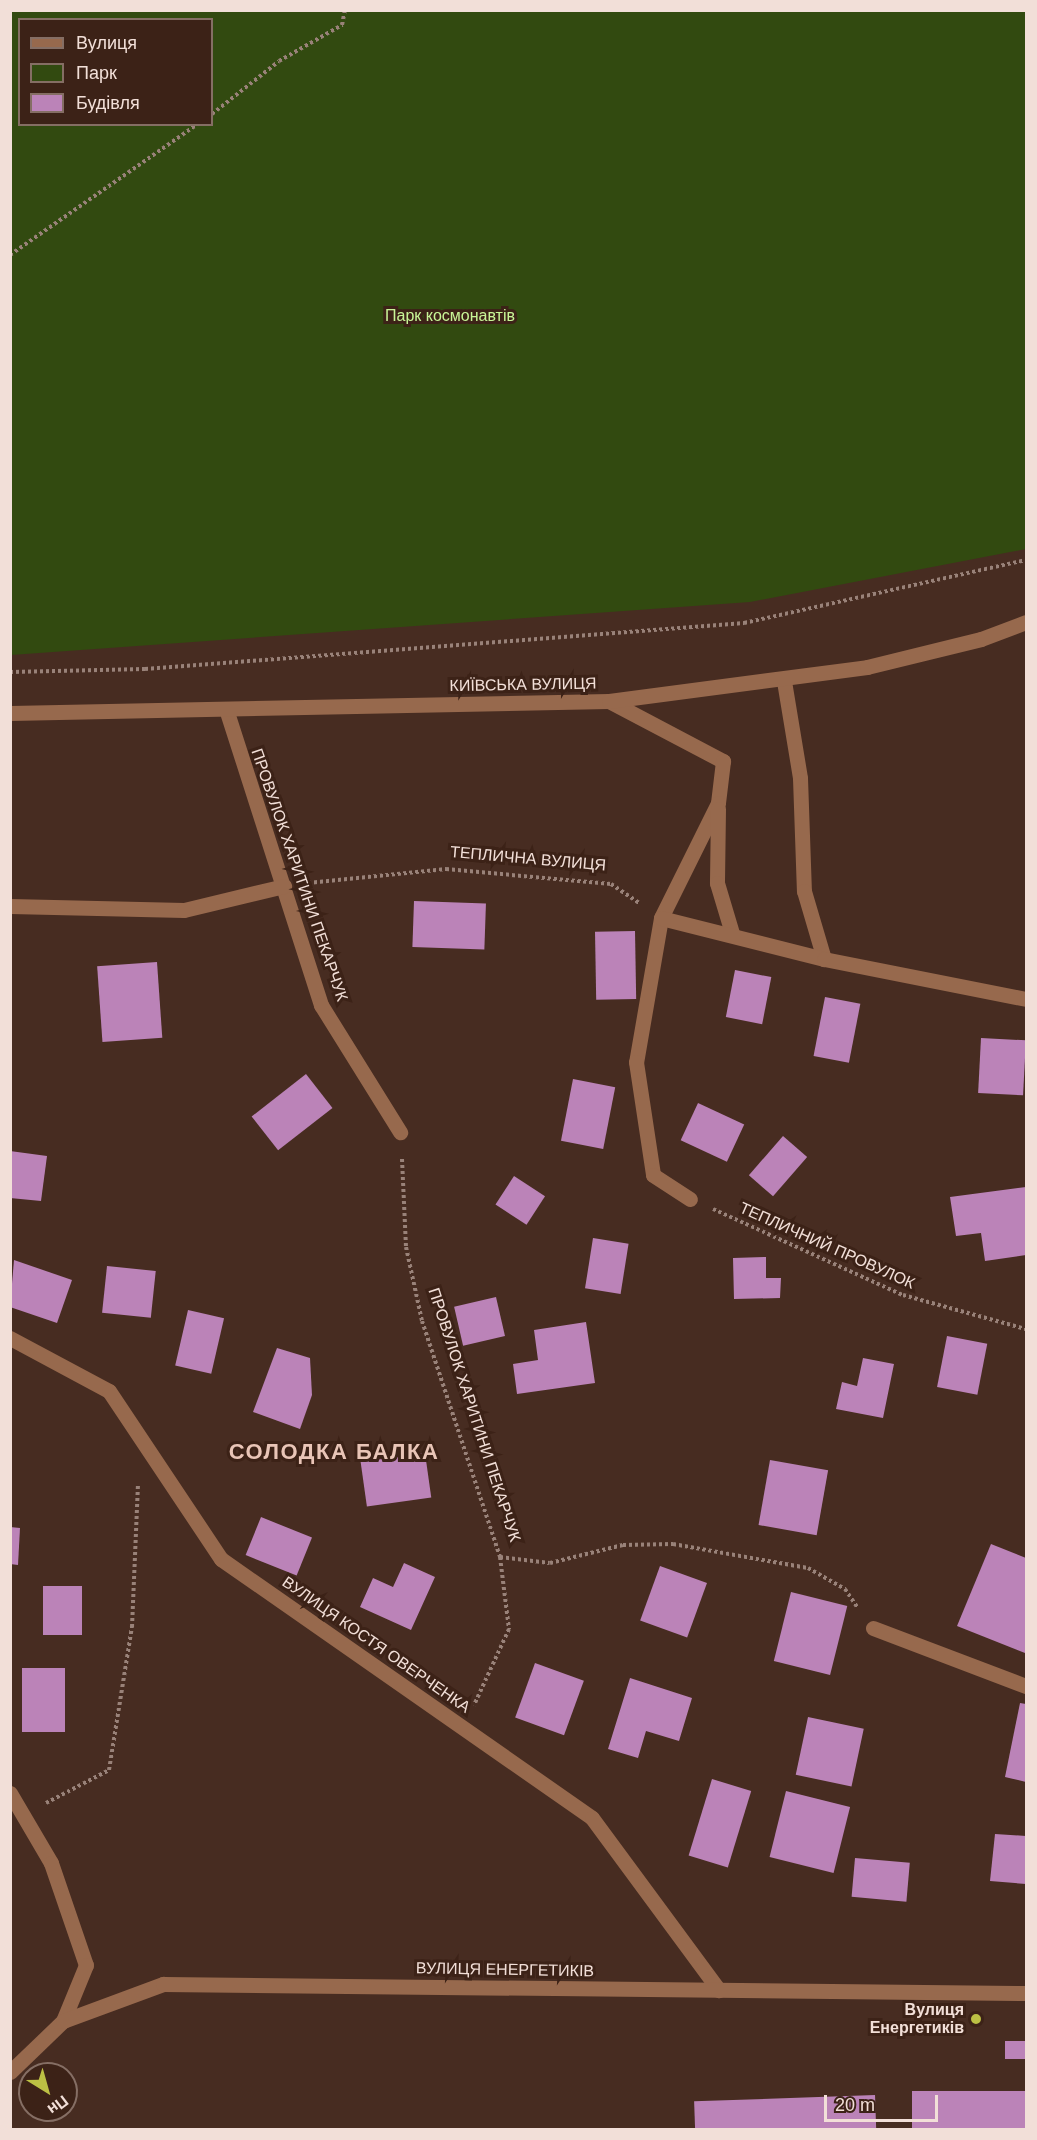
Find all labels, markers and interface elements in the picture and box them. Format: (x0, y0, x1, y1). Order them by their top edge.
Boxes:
legend (18, 18, 213, 126)
text: Вулиця (76, 33, 137, 53)
text: Парк (76, 63, 117, 83)
text: Будівля (76, 93, 140, 113)
park label: Парк космонавтів (385, 306, 515, 326)
street label: КИЇВСЬКА ВУЛИЦЯ (449, 674, 597, 696)
street label: ПРОВУЛОК ХАРИТИНИ ПЕКАРЧУК (247, 746, 351, 1004)
street label: ТЕПЛИЧНА ВУЛИЦЯ (449, 843, 607, 875)
street label: ТЕПЛИЧНИЙ ПРОВУЛОК (736, 1199, 918, 1293)
street label: ПРОВУЛОК ХАРИТИНИ ПЕКАРЧУК (424, 1286, 524, 1544)
district label: СОЛОДКА БАЛКА (229, 1439, 439, 1465)
street label: ВУЛИЦЯ КОСТЯ ОВЕРЧЕНКА (278, 1573, 474, 1717)
street label: ВУЛИЦЯ ЕНЕРГЕТИКІВ (416, 1959, 594, 1981)
place label: Вулиця Енергетиків (870, 2000, 964, 2038)
marker: Вулиця Енергетиків (969, 2012, 983, 2026)
north arrow (18, 2062, 78, 2122)
scale bar (827, 2083, 941, 2121)
text: Пн (44, 2092, 72, 2118)
text: 20 m (835, 2095, 875, 2115)

